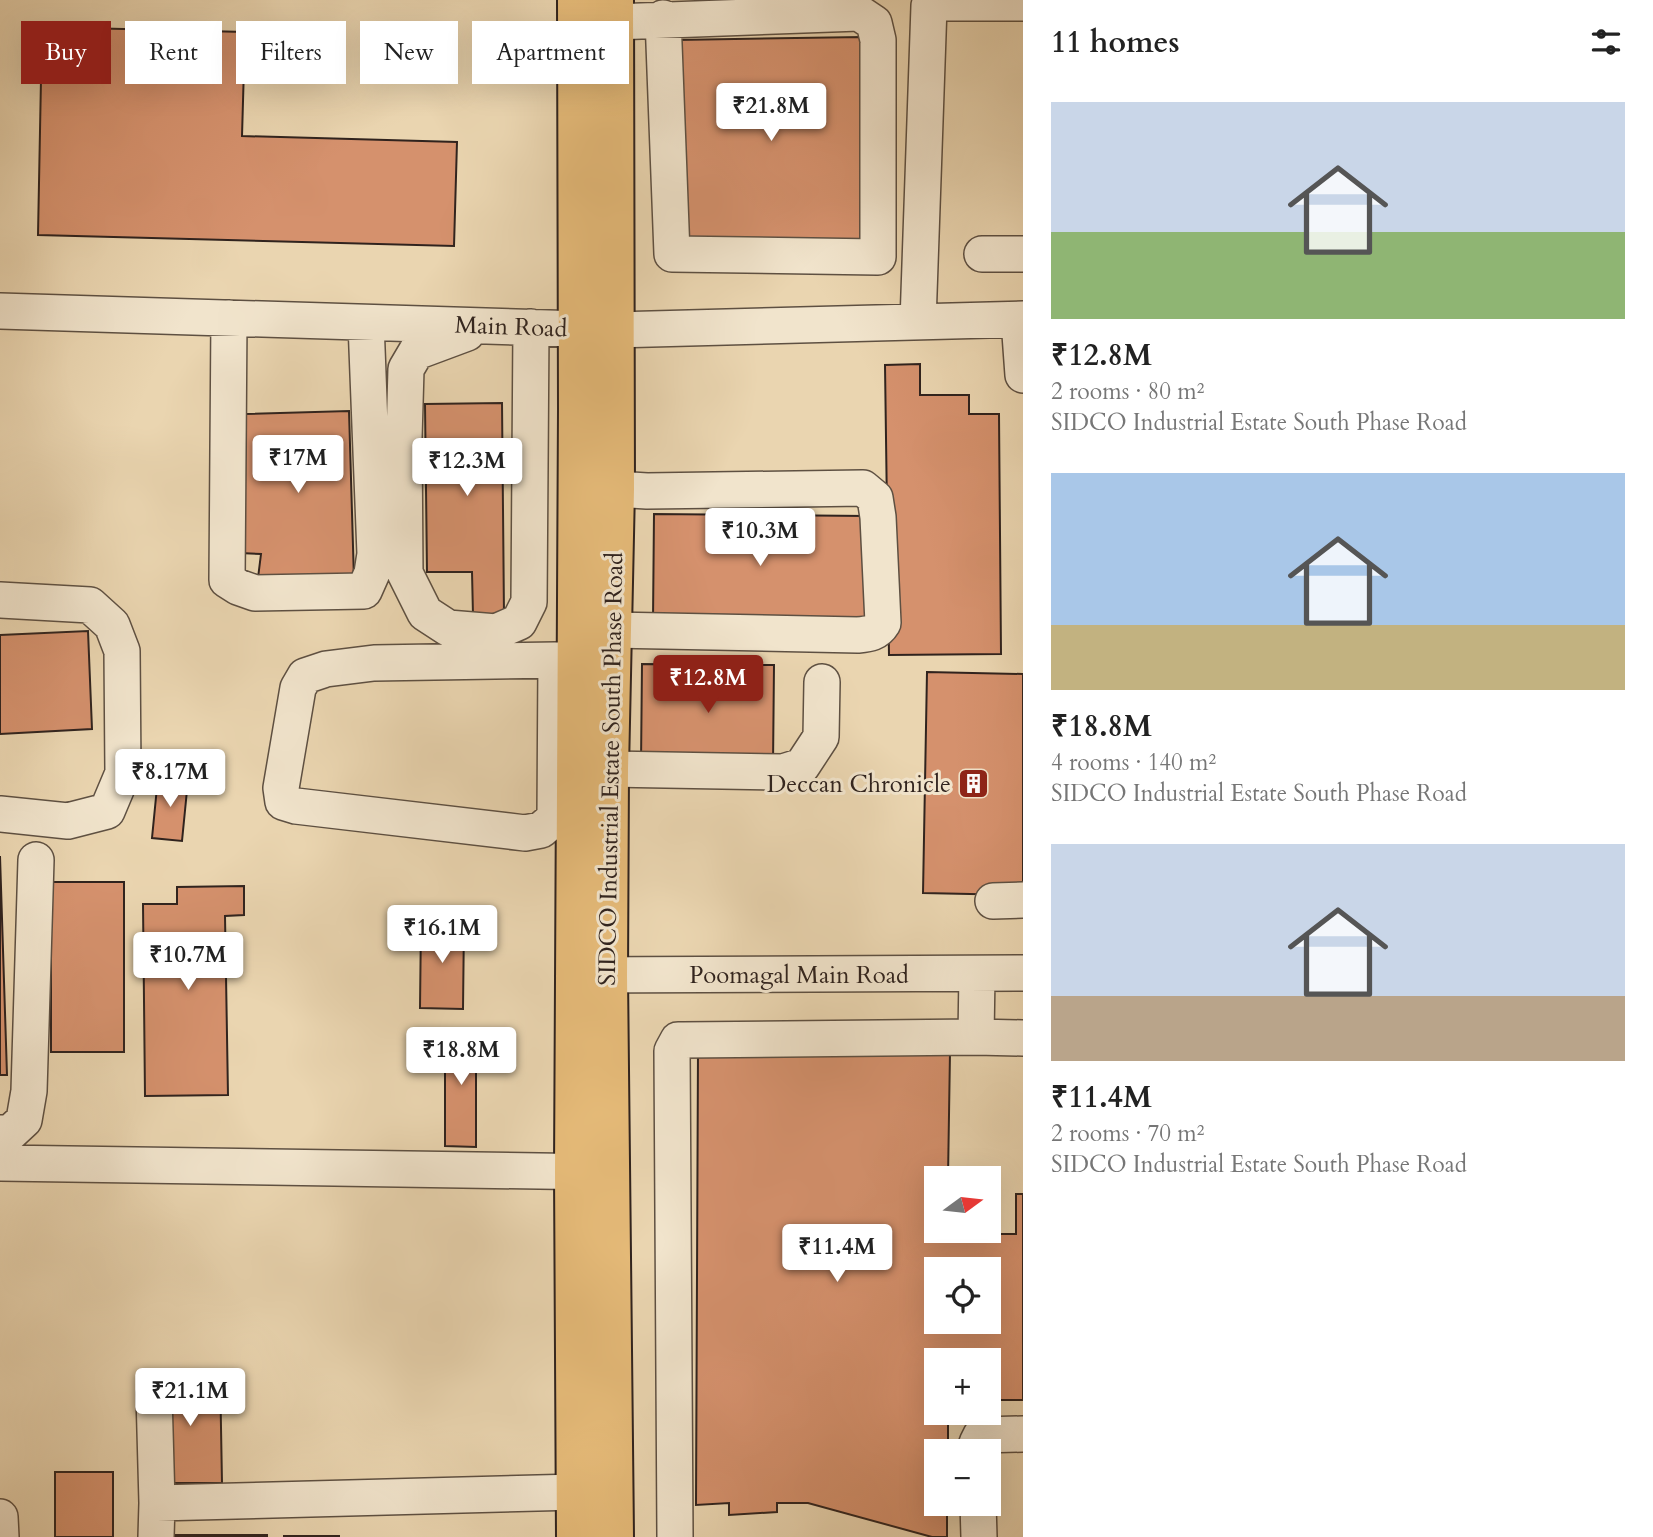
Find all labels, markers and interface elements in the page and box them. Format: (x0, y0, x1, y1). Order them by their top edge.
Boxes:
chip: Buy (21, 21, 111, 84)
chip: Rent (125, 21, 222, 84)
chip: Filters (236, 21, 346, 84)
chip: New (360, 21, 458, 84)
chip: Apartment (472, 21, 629, 84)
text: 11 homes (1051, 22, 1180, 63)
icon: filters (1587, 23, 1625, 61)
pin: ₹21.8M (714, 83, 828, 143)
text: ₹21.8M (732, 90, 810, 121)
icon: home (1275, 147, 1401, 273)
street label: Main Road (454, 309, 568, 345)
text: ₹12.8M (1051, 335, 1152, 376)
text: 2 rooms · 80 m² (1051, 376, 1204, 407)
text: SIDCO Industrial Estate South Phase Road (1051, 407, 1467, 438)
pin: ₹17M (257, 435, 339, 495)
pin: ₹12.3M (410, 438, 524, 498)
text: ₹17M (268, 442, 328, 473)
text: ₹12.3M (428, 445, 506, 476)
pin: ₹10.3M (703, 508, 817, 568)
text: ₹10.3M (721, 515, 799, 546)
icon: home (1275, 518, 1401, 644)
street label: SIDCO Industrial Estate South Phase Road (591, 552, 631, 986)
pin: ₹12.8M (651, 656, 765, 715)
text: ₹12.8M (669, 662, 747, 693)
text: ₹18.8M (1051, 706, 1152, 747)
text: 4 rooms · 140 m² (1051, 747, 1216, 778)
pin: ₹8.17M (113, 750, 227, 809)
text: ₹8.17M (131, 756, 209, 787)
building icon: Deccan Chronicle (957, 767, 991, 801)
place label: Deccan Chronicle (767, 768, 951, 801)
text: SIDCO Industrial Estate South Phase Road (1051, 778, 1467, 809)
icon: home (1275, 889, 1401, 1015)
pin: ₹16.1M (385, 906, 499, 965)
text: ₹16.1M (403, 912, 481, 943)
pin: ₹10.7M (131, 932, 245, 992)
text: ₹10.7M (149, 939, 227, 970)
street label: Poomagal Main Road (689, 959, 909, 992)
pin: ₹18.8M (404, 1028, 518, 1087)
text: ₹18.8M (422, 1034, 500, 1065)
text: ₹11.4M (1051, 1077, 1152, 1118)
text: 2 rooms · 70 m² (1051, 1118, 1204, 1149)
text: SIDCO Industrial Estate South Phase Road (1051, 1149, 1467, 1180)
north arrow (924, 1166, 1001, 1242)
map controls (924, 1166, 1001, 1516)
pin: ₹11.4M (780, 1224, 894, 1284)
text: ₹11.4M (798, 1231, 876, 1262)
button: locate (924, 1257, 1001, 1334)
button: + (924, 1348, 1001, 1425)
pin: ₹21.1M (133, 1368, 247, 1428)
text: ₹21.1M (151, 1375, 229, 1406)
button: − (924, 1439, 1001, 1516)

